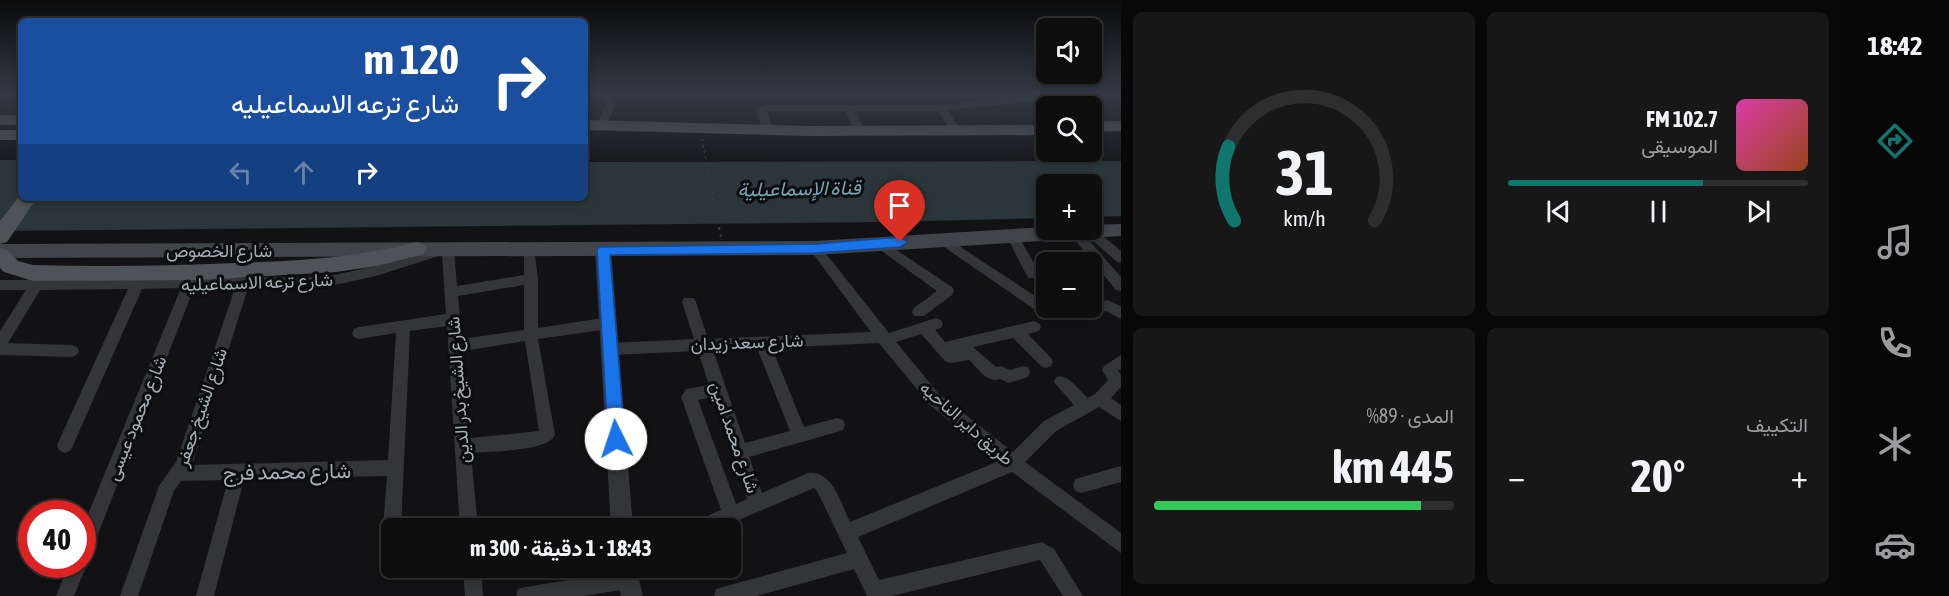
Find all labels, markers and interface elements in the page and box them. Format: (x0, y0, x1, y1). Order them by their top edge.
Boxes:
map controls (1036, 18, 1102, 318)
button: sound (1036, 18, 1102, 84)
text: 18:42 (1867, 30, 1923, 61)
text: 120 m (364, 35, 459, 83)
icon: right (480, 42, 558, 120)
text: شارع ترعه الاسماعيليه (231, 88, 459, 119)
button: search (1036, 96, 1102, 162)
text: 102.7 FM (1646, 106, 1718, 132)
icon: directions (1874, 120, 1916, 162)
text: الموسيقى (1641, 134, 1718, 157)
text: 31 (1275, 137, 1333, 208)
icon: left (224, 156, 257, 189)
icon: ahead (287, 156, 320, 189)
icon: right (350, 156, 383, 189)
button: + (1036, 174, 1102, 240)
water label: قناة الإسماعيلية (737, 175, 863, 203)
pin (874, 180, 925, 242)
icon: arrive (883, 189, 916, 222)
icon: previous (1542, 195, 1575, 228)
icon: pause (1642, 195, 1675, 228)
icon: next (1742, 195, 1775, 228)
text: km/h (1283, 206, 1325, 231)
icon: music (1874, 221, 1916, 263)
street label: شارع الخصوص (166, 240, 272, 263)
button: − (1036, 252, 1102, 318)
street label: شارع ترعه الاسماعيليه (181, 269, 333, 297)
street label: شارع الشيخ بدر الدين (442, 316, 476, 464)
icon: phone (1874, 322, 1916, 364)
street label: شارع سعد زيدان (690, 330, 804, 356)
street label: شارع الشيخ جعفر (171, 345, 233, 471)
street label: شارع محمود عيسى (101, 353, 172, 484)
street label: طريق داير الناحيه (915, 377, 1018, 470)
street label: شارع محمد امين (704, 378, 764, 496)
text: المدى · 89% (1366, 404, 1454, 427)
position arrow (584, 407, 648, 471)
text: التكييف (1746, 413, 1808, 436)
icon: climate (1874, 423, 1916, 465)
text: 445 km (1332, 441, 1454, 493)
text: 20° (1631, 450, 1685, 502)
text: − (1508, 457, 1525, 495)
text: + (1791, 457, 1808, 495)
street label: شارع محمد فرج (223, 458, 351, 487)
speed limit sign: 40 (18, 500, 96, 578)
icon: car (1874, 524, 1916, 566)
text: 18:43 · 1 دقيقة · 300 m (470, 535, 652, 561)

